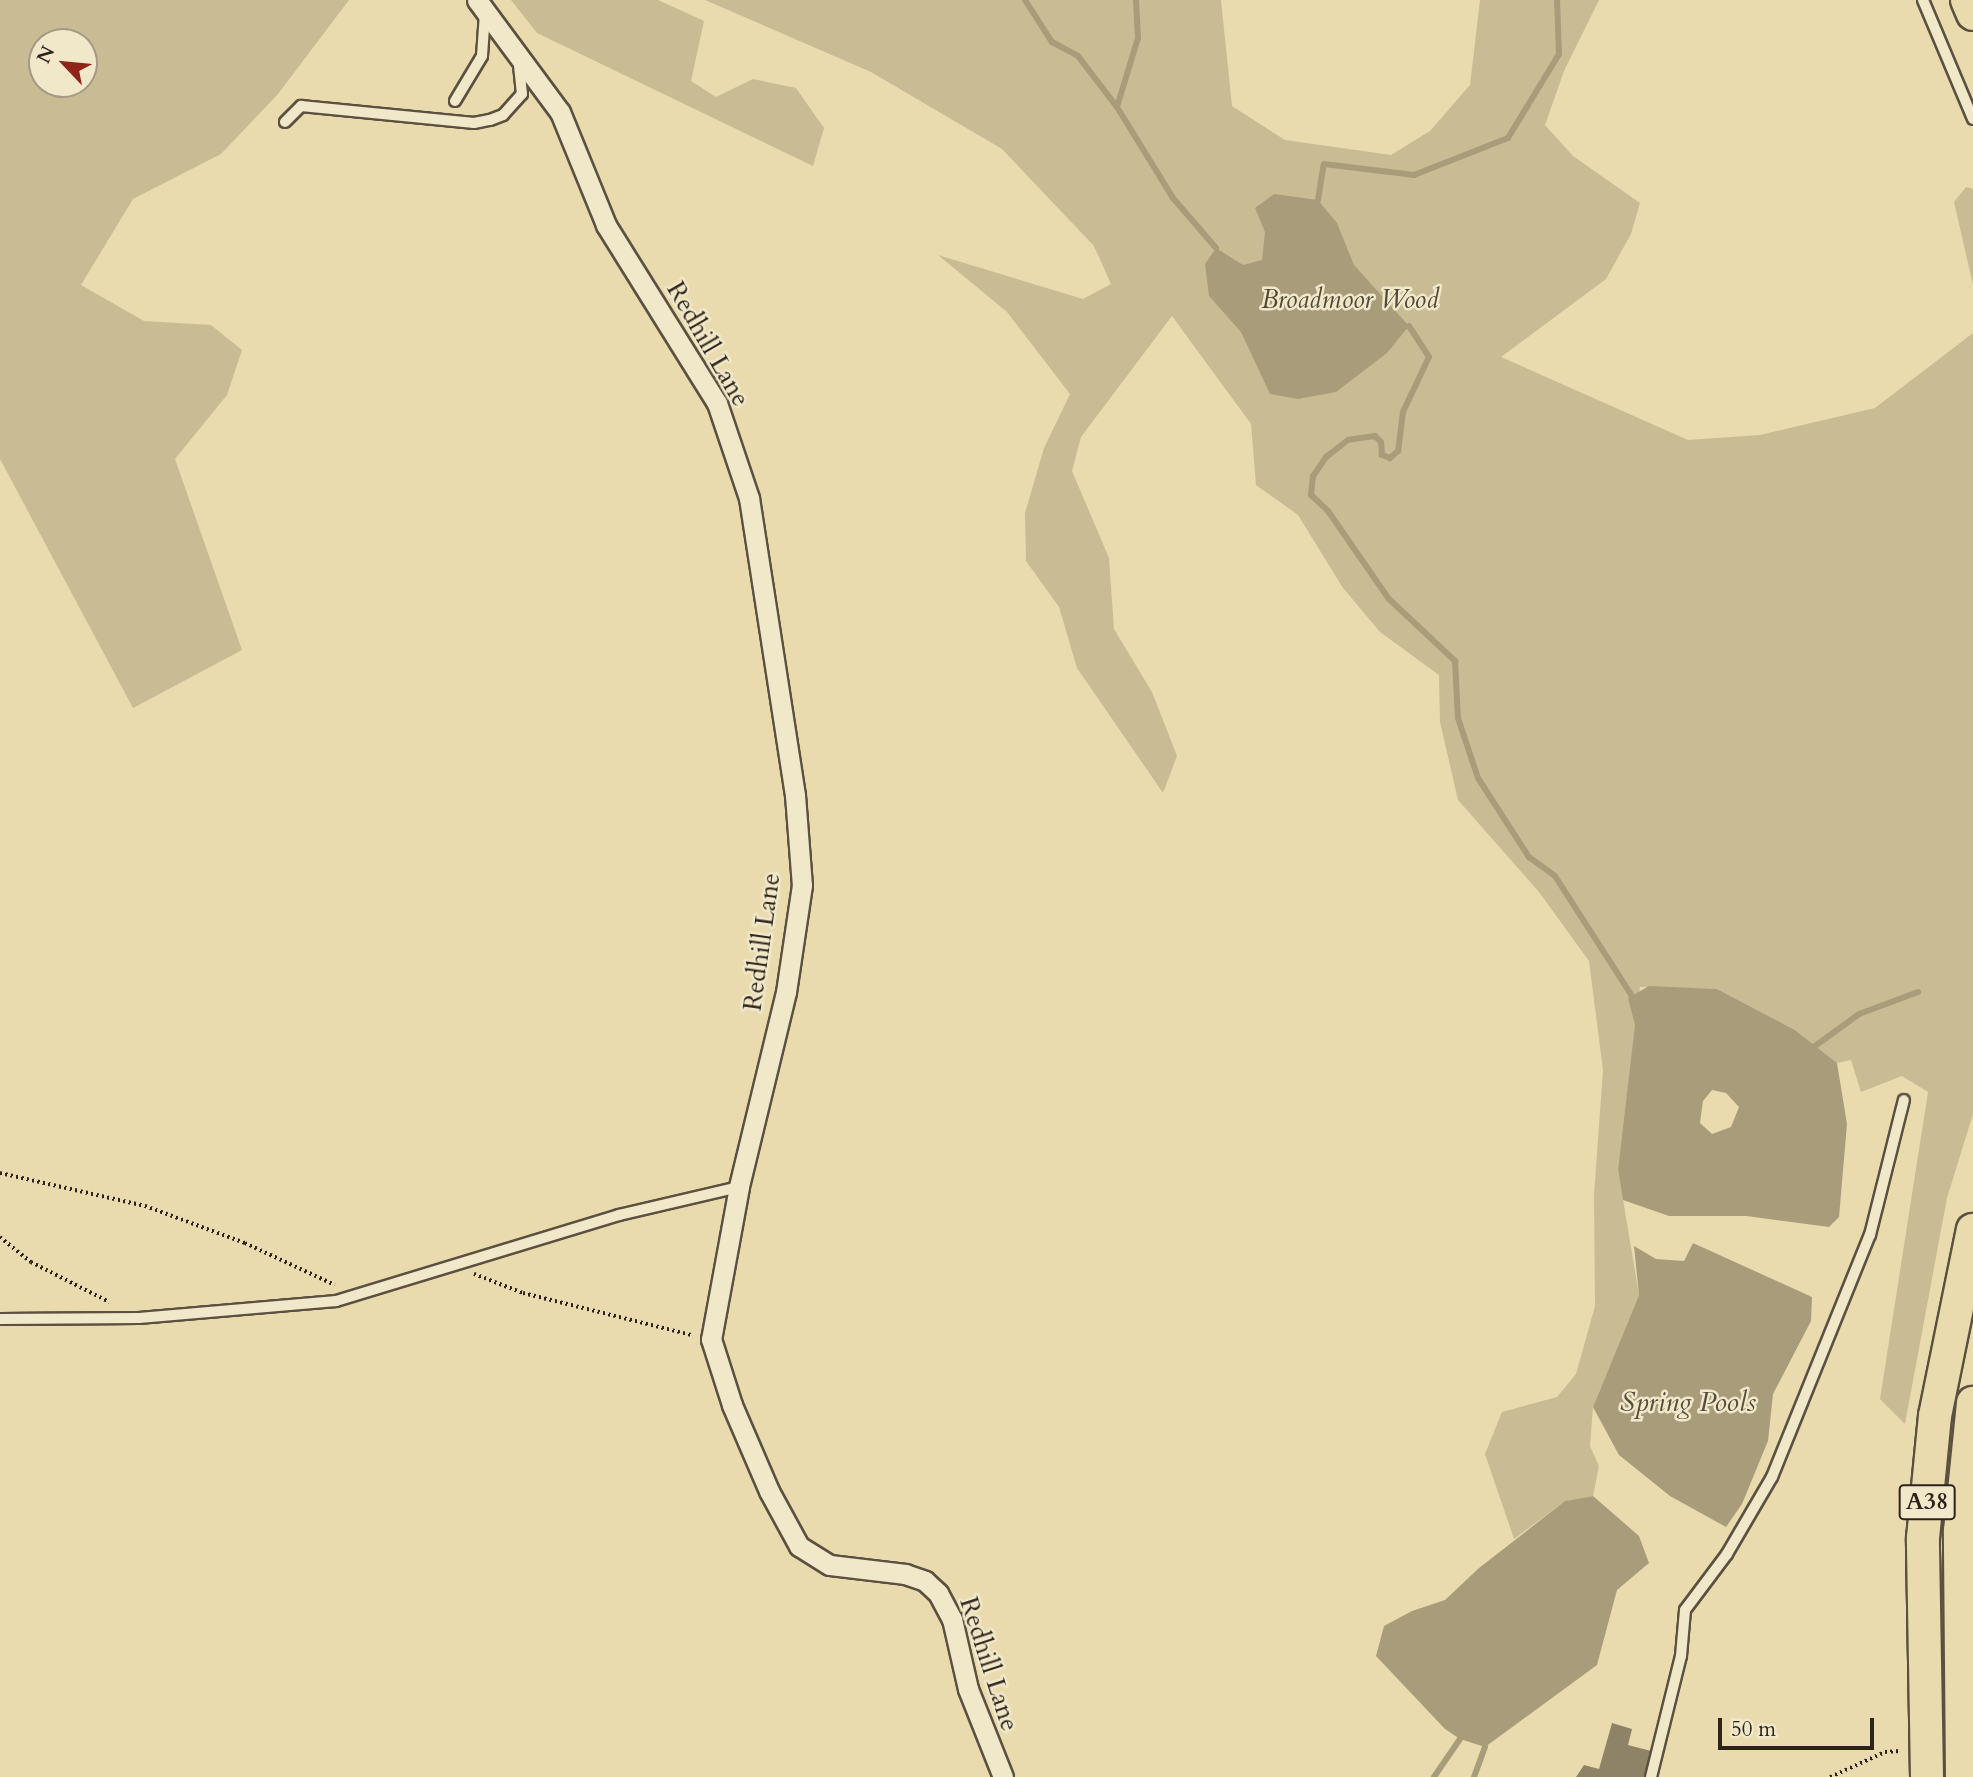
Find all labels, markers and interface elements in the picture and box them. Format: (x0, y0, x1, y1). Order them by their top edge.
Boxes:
north arrow (28, 28, 98, 98)
text: N (31, 42, 61, 68)
street label: Redhill Lane (660, 276, 756, 412)
park label: Broadmoor Wood (1261, 284, 1439, 316)
street label: Redhill Lane (737, 871, 787, 1013)
water label: Spring Pools (1620, 1385, 1756, 1419)
road number: A38 (1897, 1482, 1957, 1522)
street label: Redhill Lane (953, 1593, 1025, 1735)
scale bar (1721, 1704, 1877, 1748)
text: 50 m (1731, 1715, 1776, 1744)

